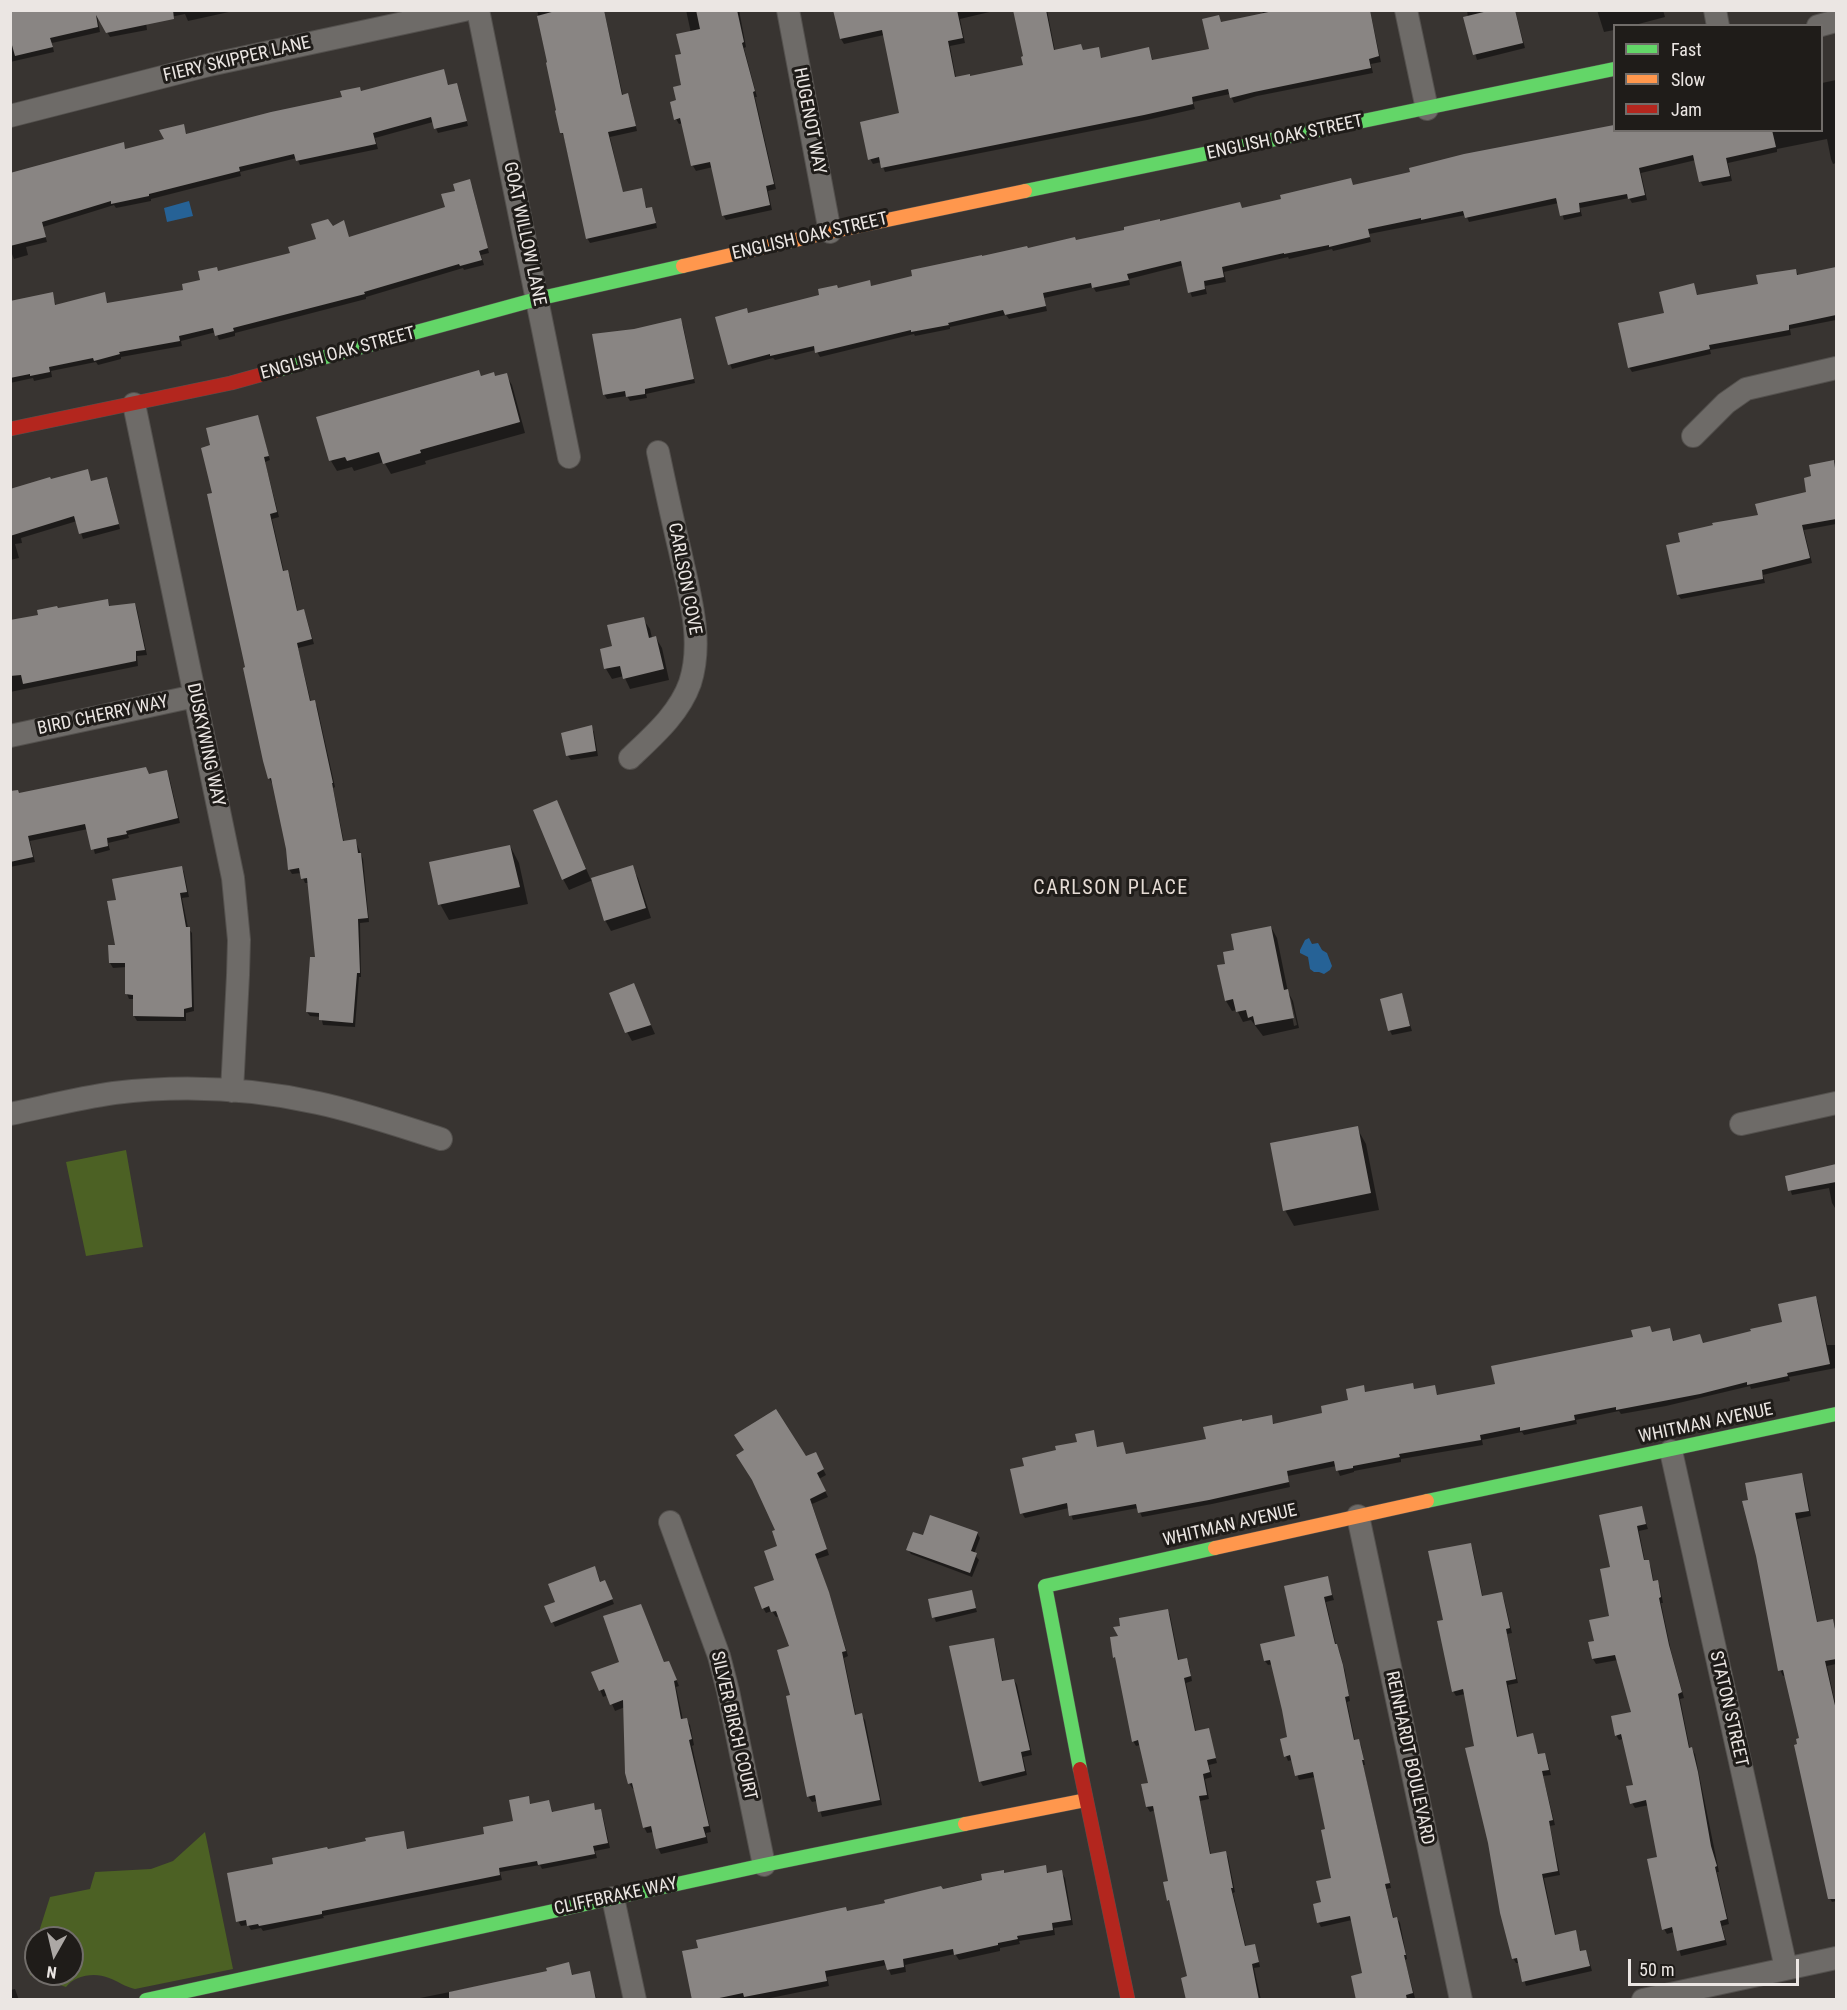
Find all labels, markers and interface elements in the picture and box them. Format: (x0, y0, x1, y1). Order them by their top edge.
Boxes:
legend (1613, 24, 1823, 132)
street label: FIERY SKIPPER LANE (161, 33, 313, 87)
text: Fast (1671, 39, 1702, 60)
street label: HUGENOT WAY (788, 66, 830, 176)
text: Slow (1671, 69, 1705, 90)
text: Jam (1671, 99, 1702, 120)
street label: ENGLISH OAK STREET (1205, 111, 1365, 165)
street label: GOAT WILLOW LANE (498, 160, 550, 308)
street label: ENGLISH OAK STREET (730, 209, 890, 265)
street label: ENGLISH OAK STREET (258, 323, 418, 385)
street label: CARLSON COVE (663, 521, 705, 637)
street label: DUSKYWING WAY (181, 681, 229, 809)
street label: BIRD CHERRY WAY (36, 692, 170, 740)
district label: CARLSON PLACE (1033, 877, 1189, 901)
street label: WHITMAN AVENUE (1637, 1399, 1775, 1449)
street label: WHITMAN AVENUE (1161, 1500, 1299, 1552)
street label: SILVER BIRCH COURT (705, 1649, 761, 1803)
street label: STATON STREET (1704, 1649, 1752, 1769)
street label: REINHARDT BOULEVARD (1380, 1669, 1438, 1847)
street label: CLIFFBRAKE WAY (552, 1873, 680, 1921)
north arrow (24, 1926, 84, 1986)
scale bar (1631, 1947, 1802, 1985)
text: 50 m (1639, 1959, 1674, 1980)
text: N (46, 1962, 58, 1982)

